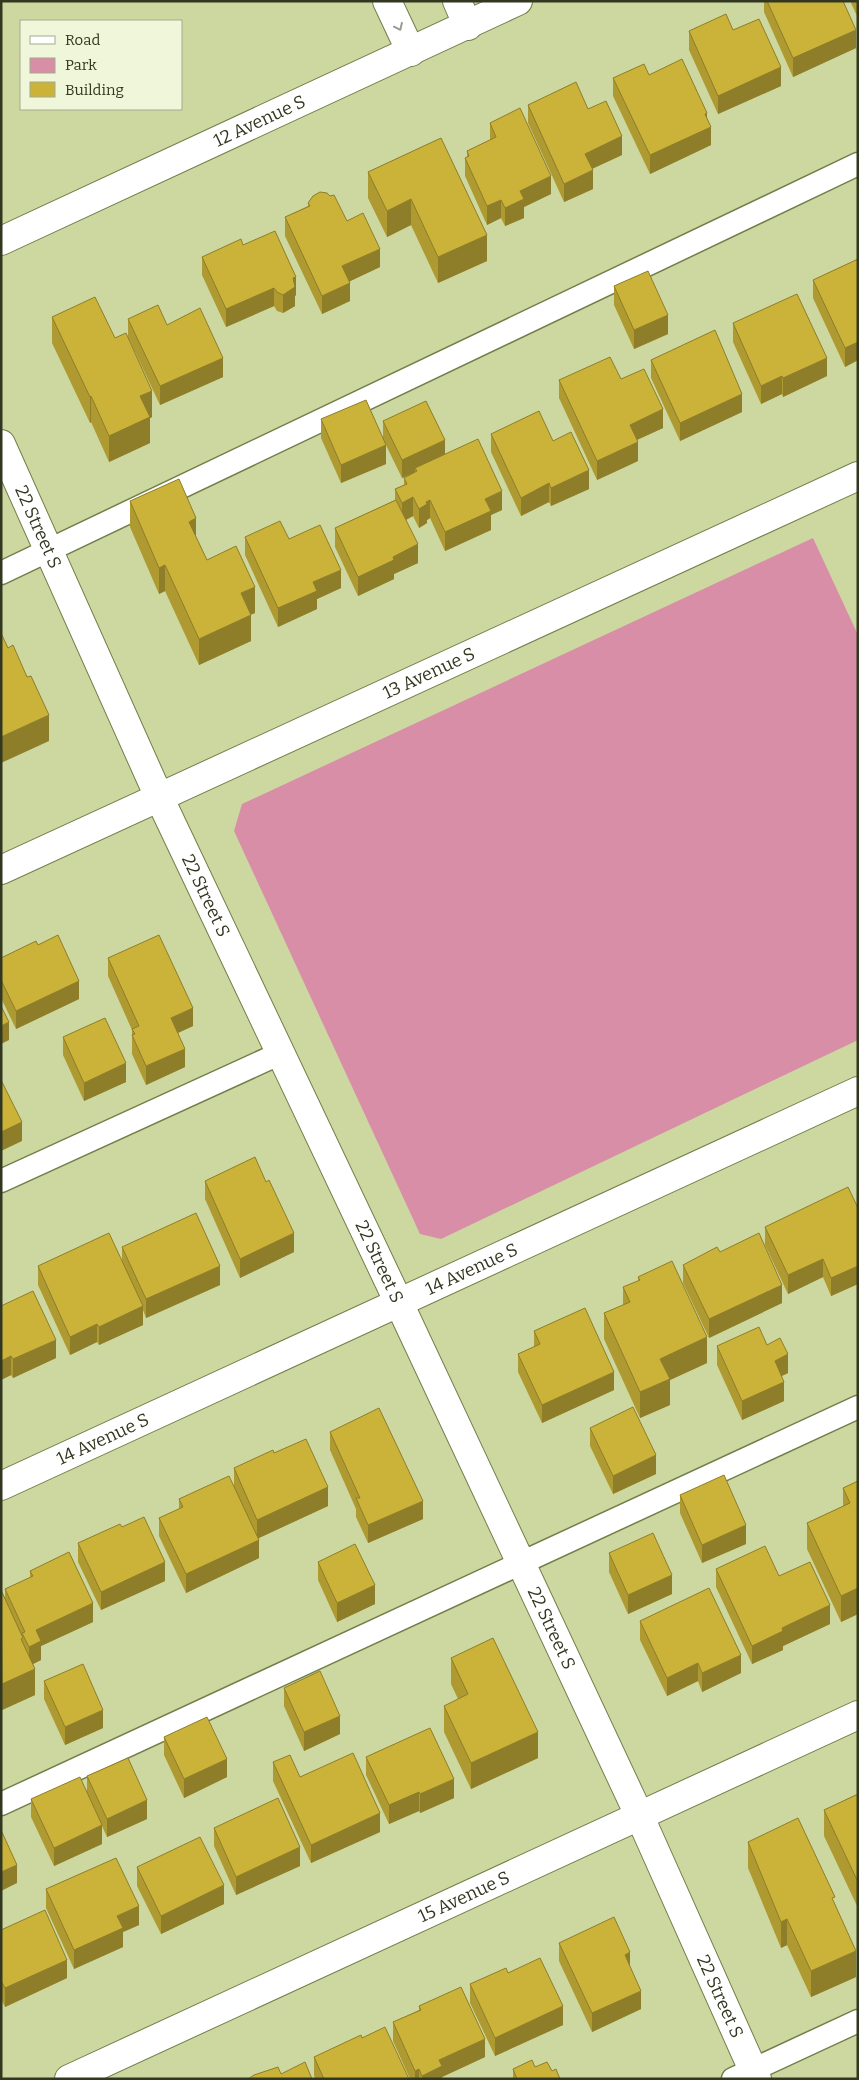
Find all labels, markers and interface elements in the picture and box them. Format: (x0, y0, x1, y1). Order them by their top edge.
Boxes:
legend (20, 20, 182, 110)
one-way arrow (393, 22, 403, 31)
text: Road (65, 31, 100, 49)
text: Park (65, 56, 97, 74)
text: Building (65, 81, 124, 99)
street label: 12 Avenue S (210, 90, 309, 152)
street label: 22 Street S (10, 482, 66, 572)
street label: 13 Avenue S (379, 643, 478, 704)
street label: 22 Street S (177, 851, 235, 940)
street label: 22 Street S (350, 1217, 408, 1306)
street label: 14 Avenue S (422, 1238, 521, 1300)
street label: 14 Avenue S (53, 1408, 152, 1470)
street label: 22 Street S (523, 1584, 580, 1673)
street label: 15 Avenue S (415, 1866, 513, 1927)
street label: 22 Street S (692, 1952, 748, 2041)

